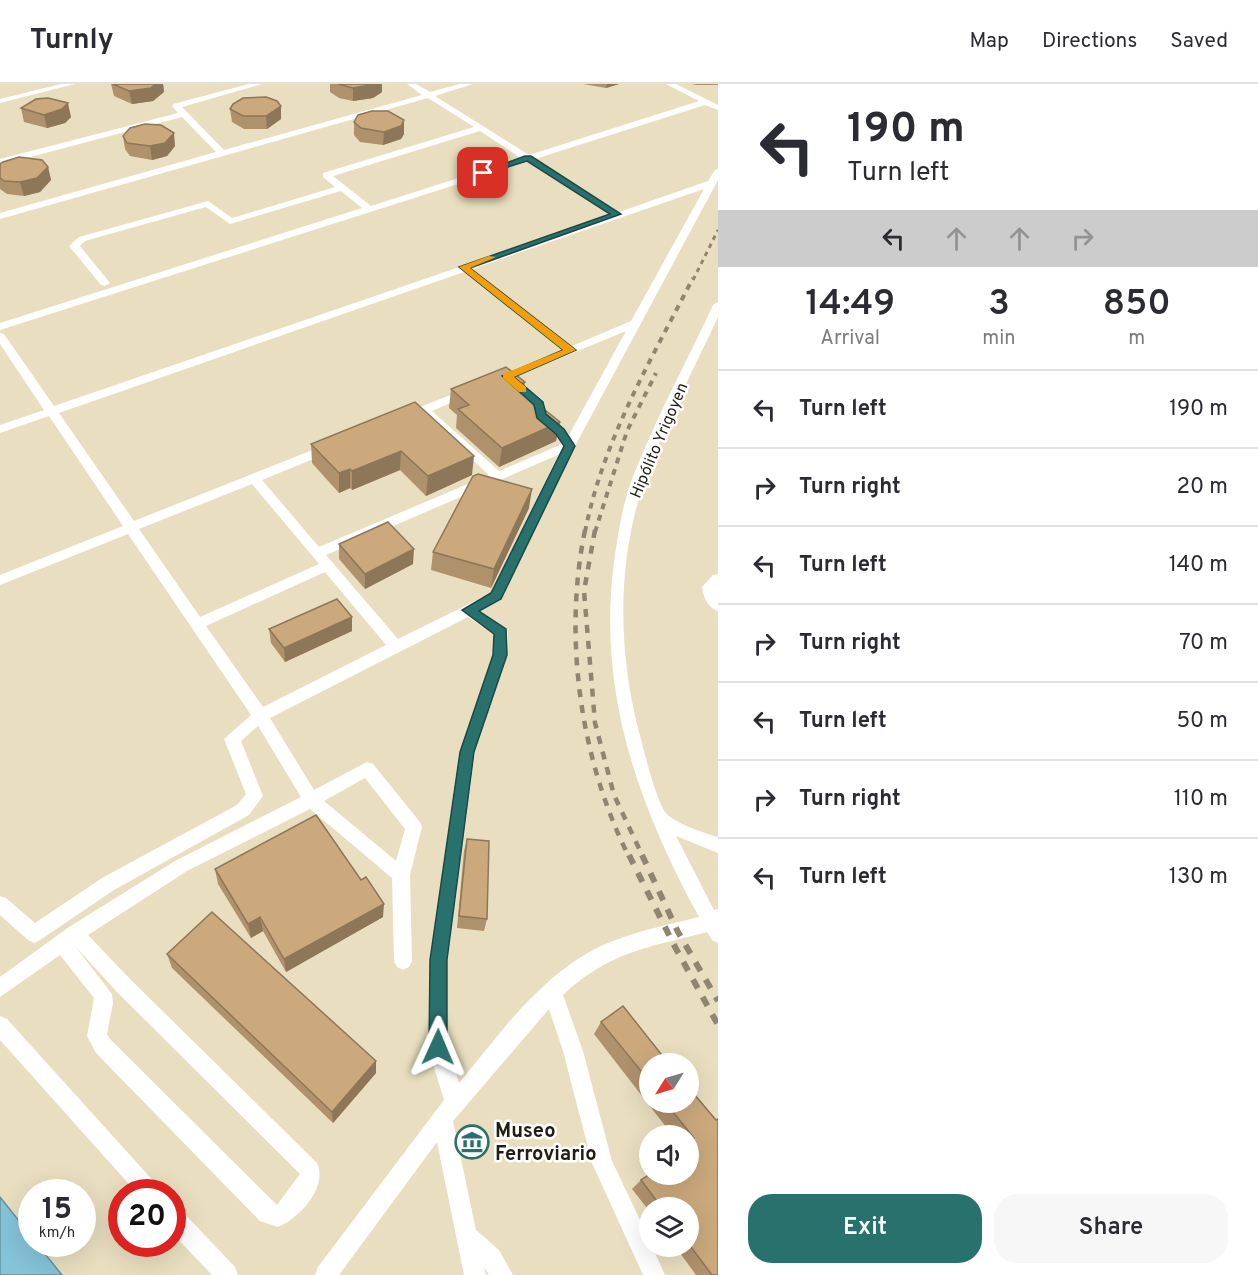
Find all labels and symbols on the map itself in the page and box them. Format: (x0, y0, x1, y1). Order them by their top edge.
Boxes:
pin (457, 147, 508, 198)
street label: Hipólito Yrigoyen (627, 380, 693, 502)
position arrow (406, 1015, 470, 1079)
north arrow (639, 1053, 699, 1113)
place label: Museo Ferroviario (495, 1119, 596, 1168)
museum icon: Museo Ferroviario (454, 1124, 490, 1160)
speed limit sign: 20 (108, 1179, 186, 1257)

